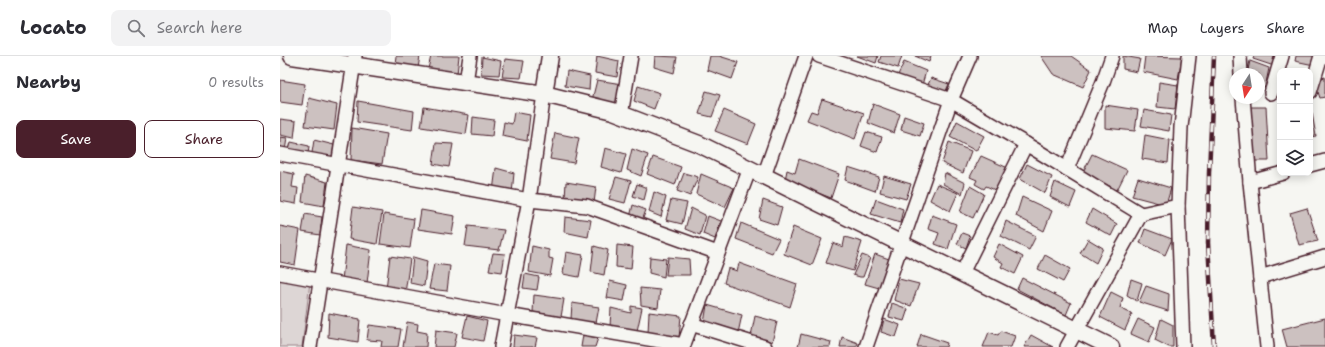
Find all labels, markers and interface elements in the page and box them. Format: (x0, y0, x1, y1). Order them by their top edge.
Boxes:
search box (111, 10, 391, 46)
text: Locato (20, 15, 87, 40)
icon: search (125, 17, 147, 39)
text: Search here (157, 18, 242, 38)
text: Map (1148, 19, 1178, 37)
text: Layers (1200, 19, 1244, 37)
text: Share (1266, 19, 1305, 37)
north arrow (1229, 68, 1265, 104)
map controls (1277, 68, 1313, 176)
button: + (1277, 68, 1313, 104)
text: Nearby (16, 71, 81, 93)
text: 0 results (208, 74, 264, 91)
button: − (1277, 104, 1313, 140)
button: Save (16, 120, 136, 158)
button: Share (144, 120, 264, 158)
button: layers (1277, 140, 1313, 176)

